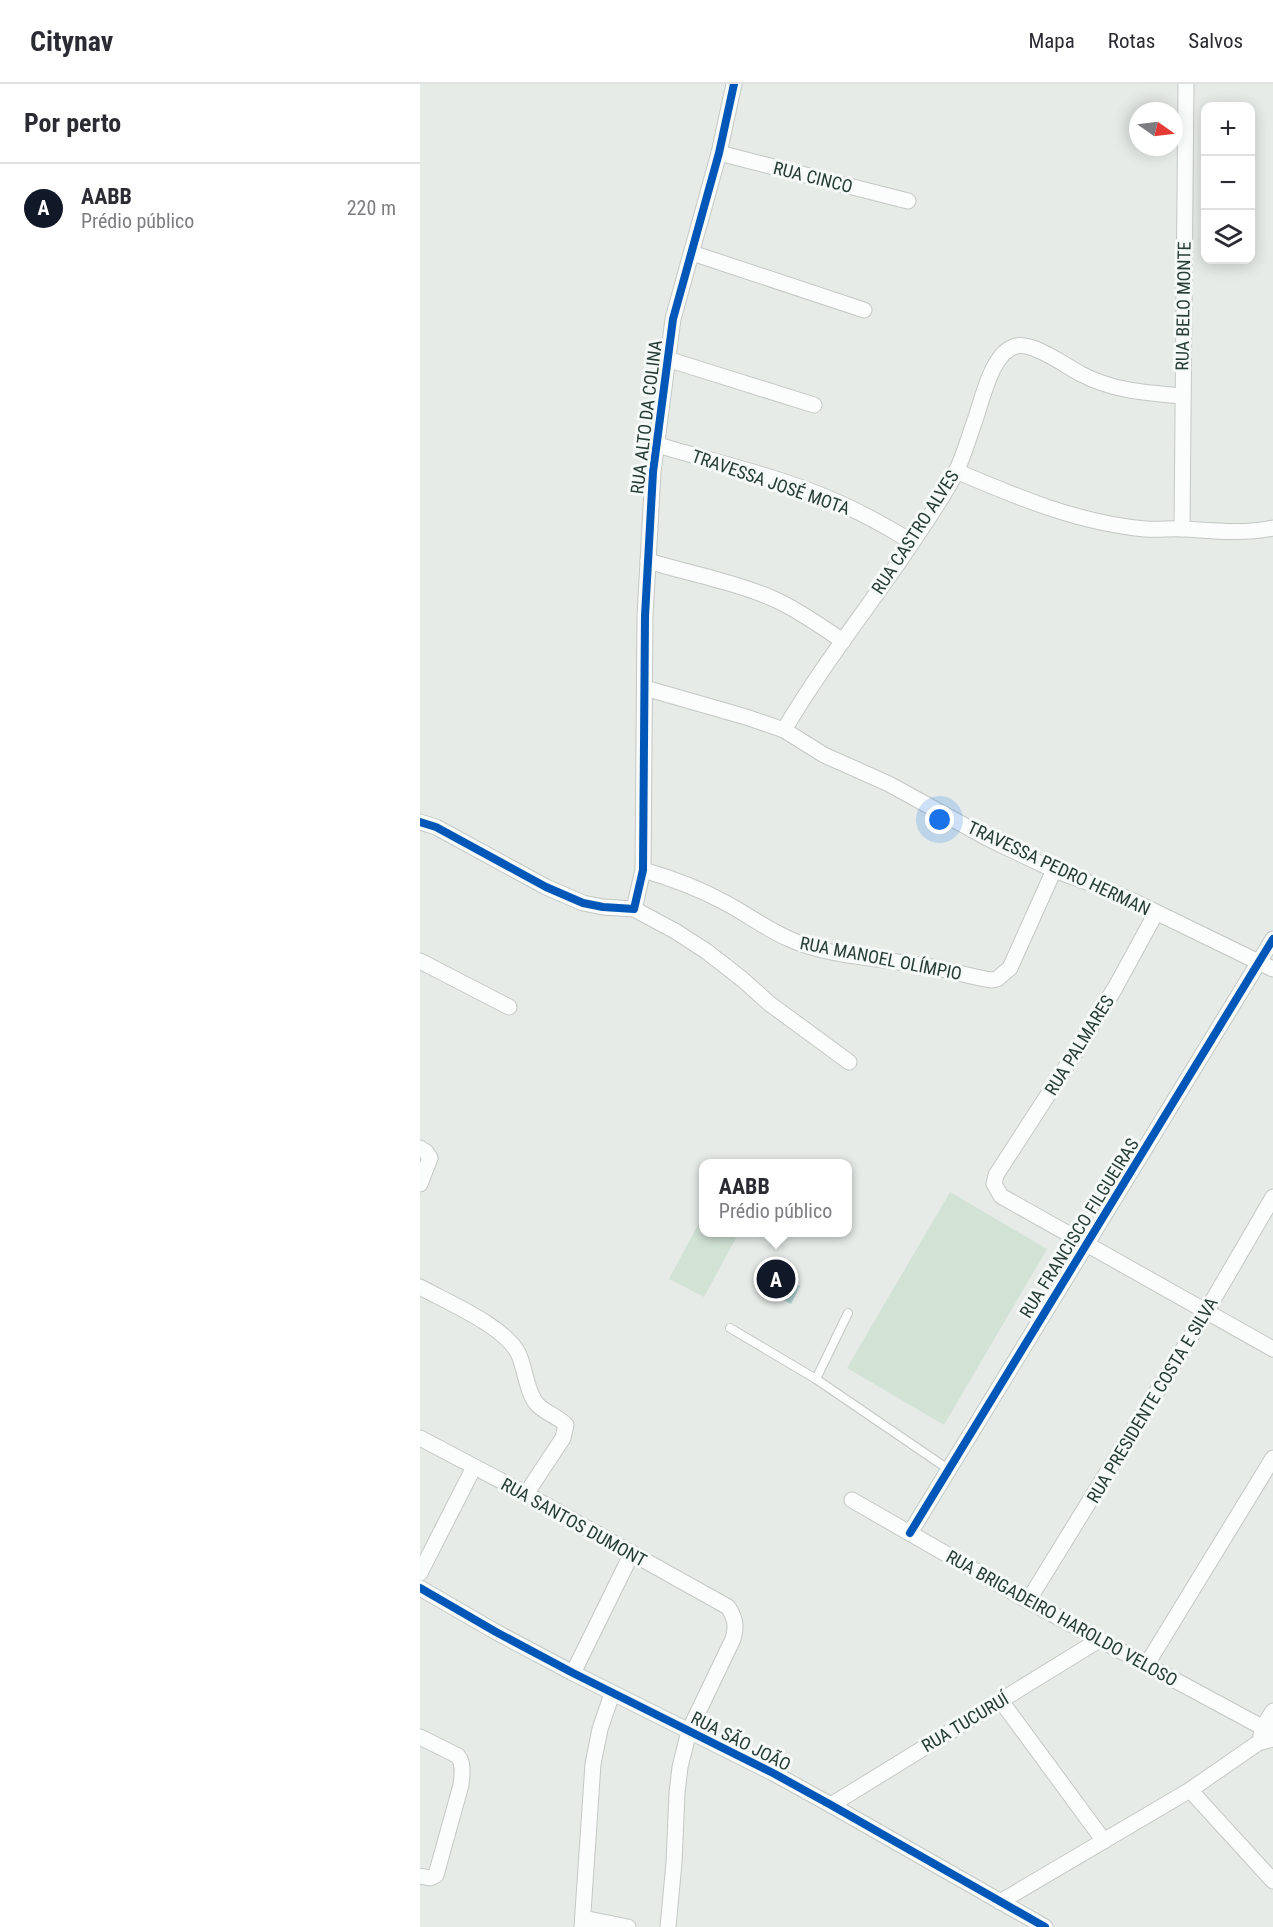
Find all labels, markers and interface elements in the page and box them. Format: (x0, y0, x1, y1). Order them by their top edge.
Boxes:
text: Citynav (30, 25, 113, 58)
text: Mapa (1028, 29, 1075, 53)
text: Rotas (1108, 29, 1155, 53)
text: Salvos (1188, 29, 1243, 53)
north arrow (1129, 102, 1183, 156)
map controls (1201, 102, 1255, 264)
button: + (1201, 102, 1255, 156)
text: Por perto (24, 108, 121, 138)
button: − (1201, 156, 1255, 210)
street label: RUA CINCO (771, 157, 855, 197)
text: AABB (81, 184, 132, 209)
text: A (38, 196, 49, 220)
text: 220 m (347, 196, 396, 220)
text: Prédio público (81, 209, 194, 233)
button: layers (1201, 210, 1255, 264)
street label: RUA BELO MONTE (1171, 241, 1195, 371)
street label: RUA ALTO DA COLINA (626, 338, 666, 495)
street label: TRAVESSA JOSÉ MOTA (689, 445, 853, 519)
street label: RUA CASTRO ALVES (867, 466, 963, 598)
your location (925, 805, 954, 834)
street label: TRAVESSA PEDRO HERMAN (964, 816, 1154, 920)
street label: RUA MANOEL OLÍMPIO (798, 932, 964, 984)
street label: RUA PALMARES (1040, 991, 1118, 1099)
street label: RUA FRANCISCO FILGUEIRAS (1015, 1134, 1143, 1322)
popup (699, 1159, 852, 1237)
text: AABB (719, 1174, 770, 1199)
text: Prédio público (719, 1199, 832, 1223)
pin: A (756, 1256, 796, 1302)
street label: RUA PRESIDENTE COSTA E SILVA (1082, 1293, 1222, 1507)
street label: RUA SANTOS DUMONT (498, 1473, 650, 1571)
street label: RUA BRIGADEIRO HAROLDO VELOSO (943, 1546, 1181, 1690)
street label: RUA TUCURUÍ (918, 1687, 1014, 1756)
street label: RUA SÃO JOÃO (688, 1707, 794, 1775)

